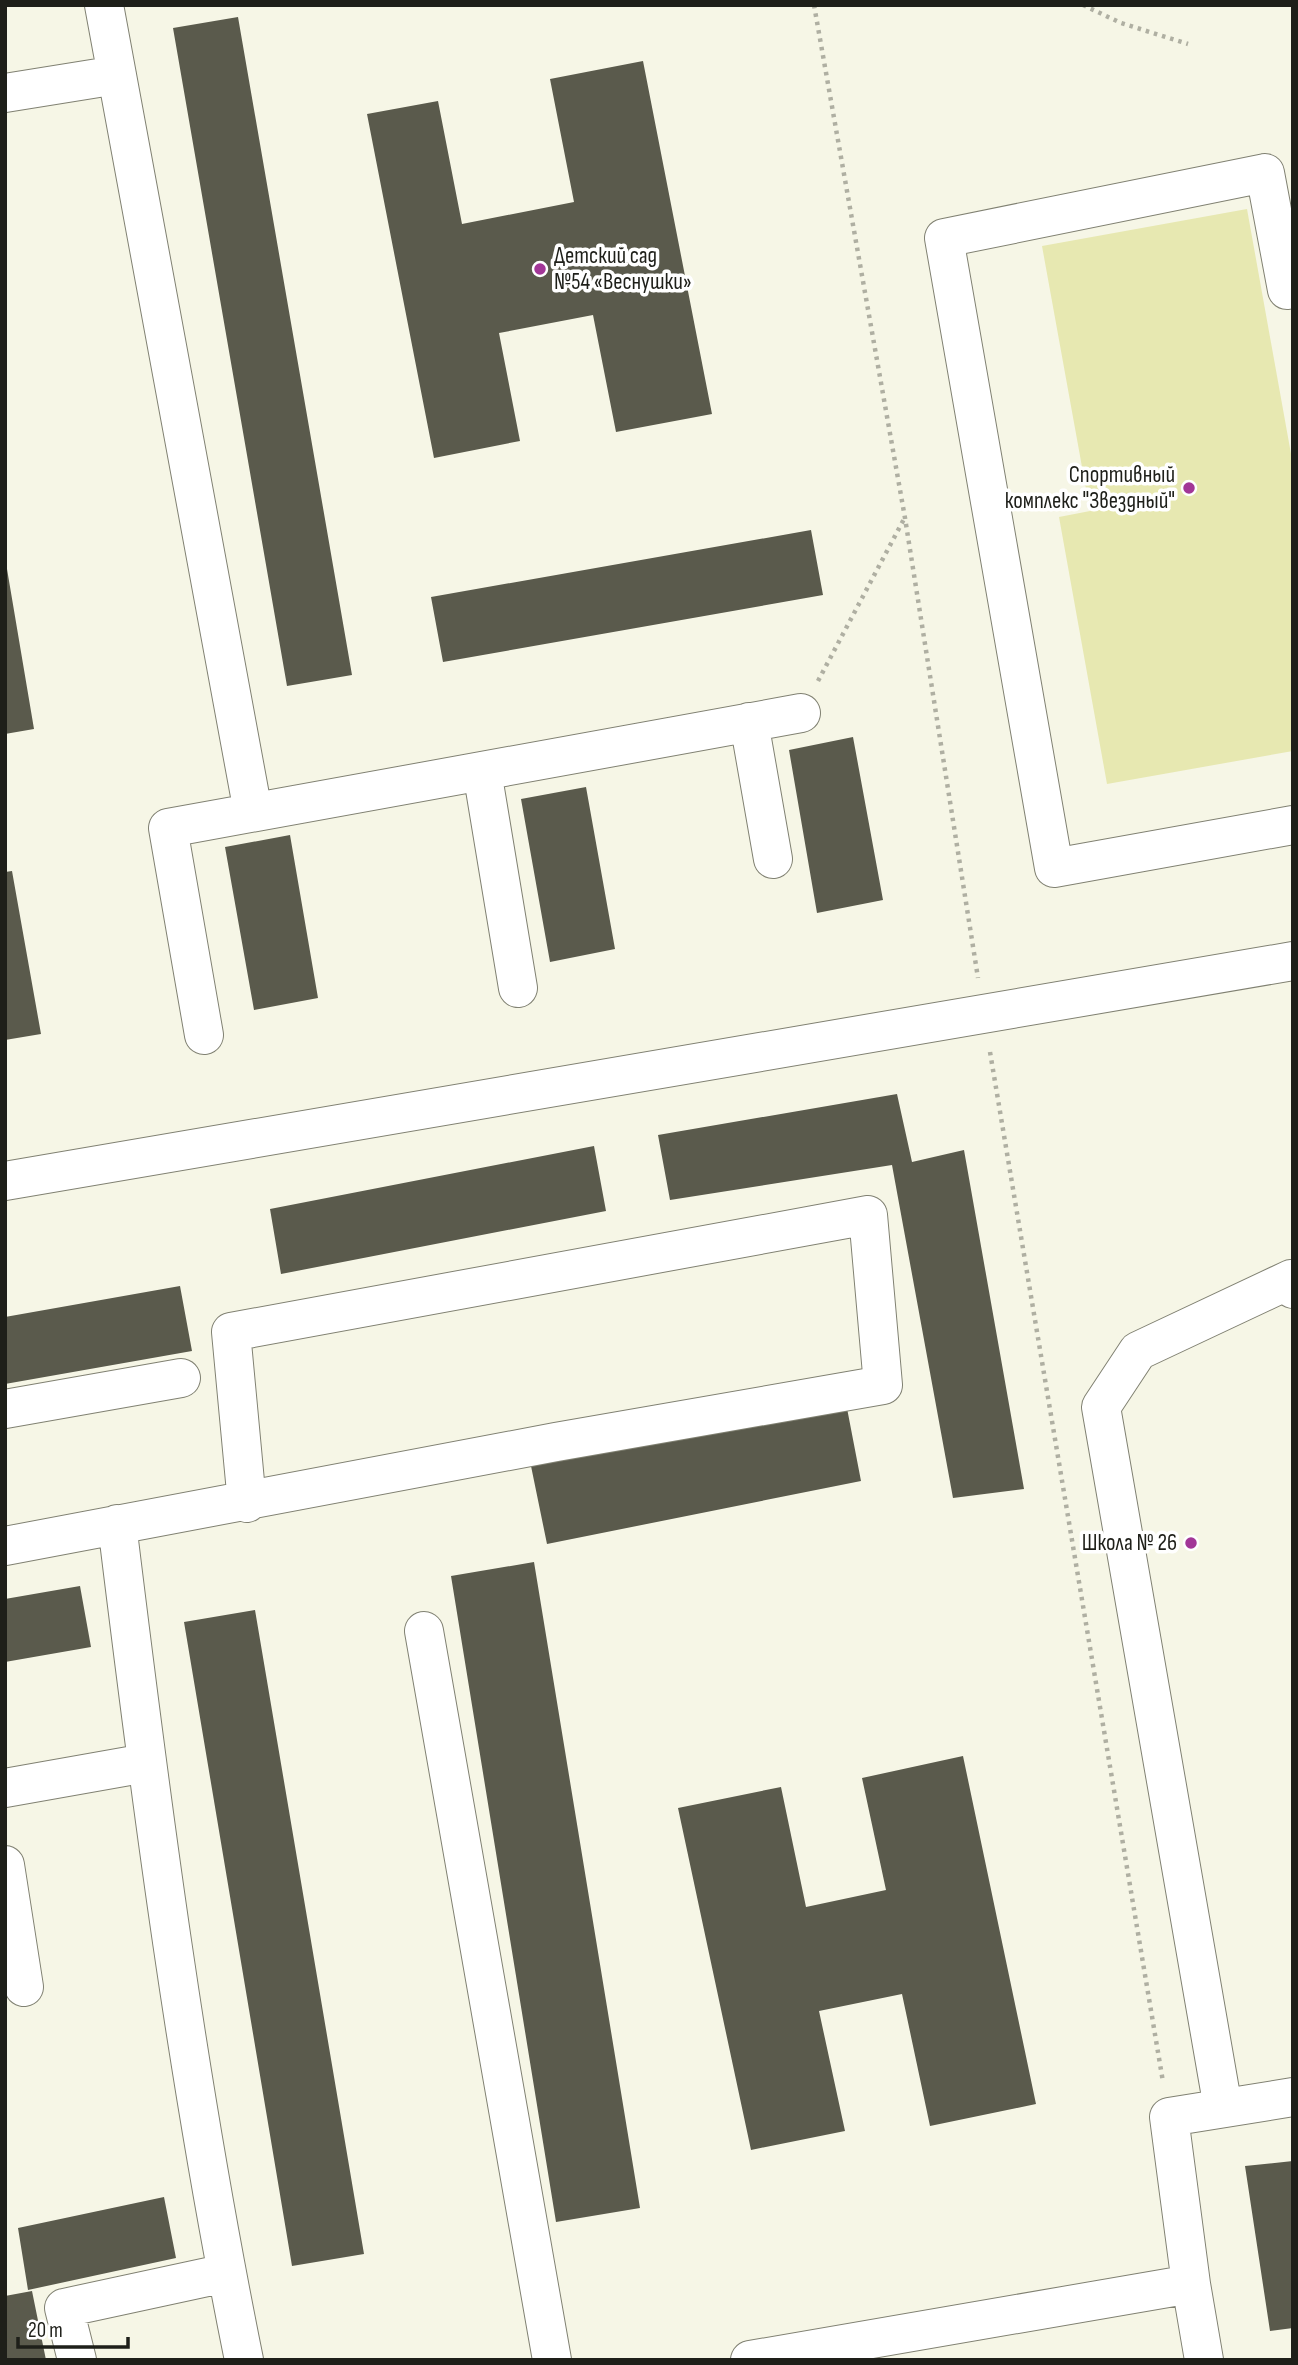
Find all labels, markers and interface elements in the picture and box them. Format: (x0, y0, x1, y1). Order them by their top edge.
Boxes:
place label: Детский сад №54 «Веснушки» (554, 242, 692, 296)
marker: Детский сад №54 «Веснушки» (532, 261, 548, 277)
place label: Спортивный комплекс "Звездный" (1005, 461, 1175, 515)
marker: Спортивный комплекс "Звездный" (1181, 480, 1197, 496)
place label: Школа № 26 (1082, 1529, 1177, 1557)
marker: Школа № 26 (1183, 1535, 1199, 1551)
scale bar (18, 2306, 128, 2350)
text: 20 m (28, 2318, 63, 2343)

